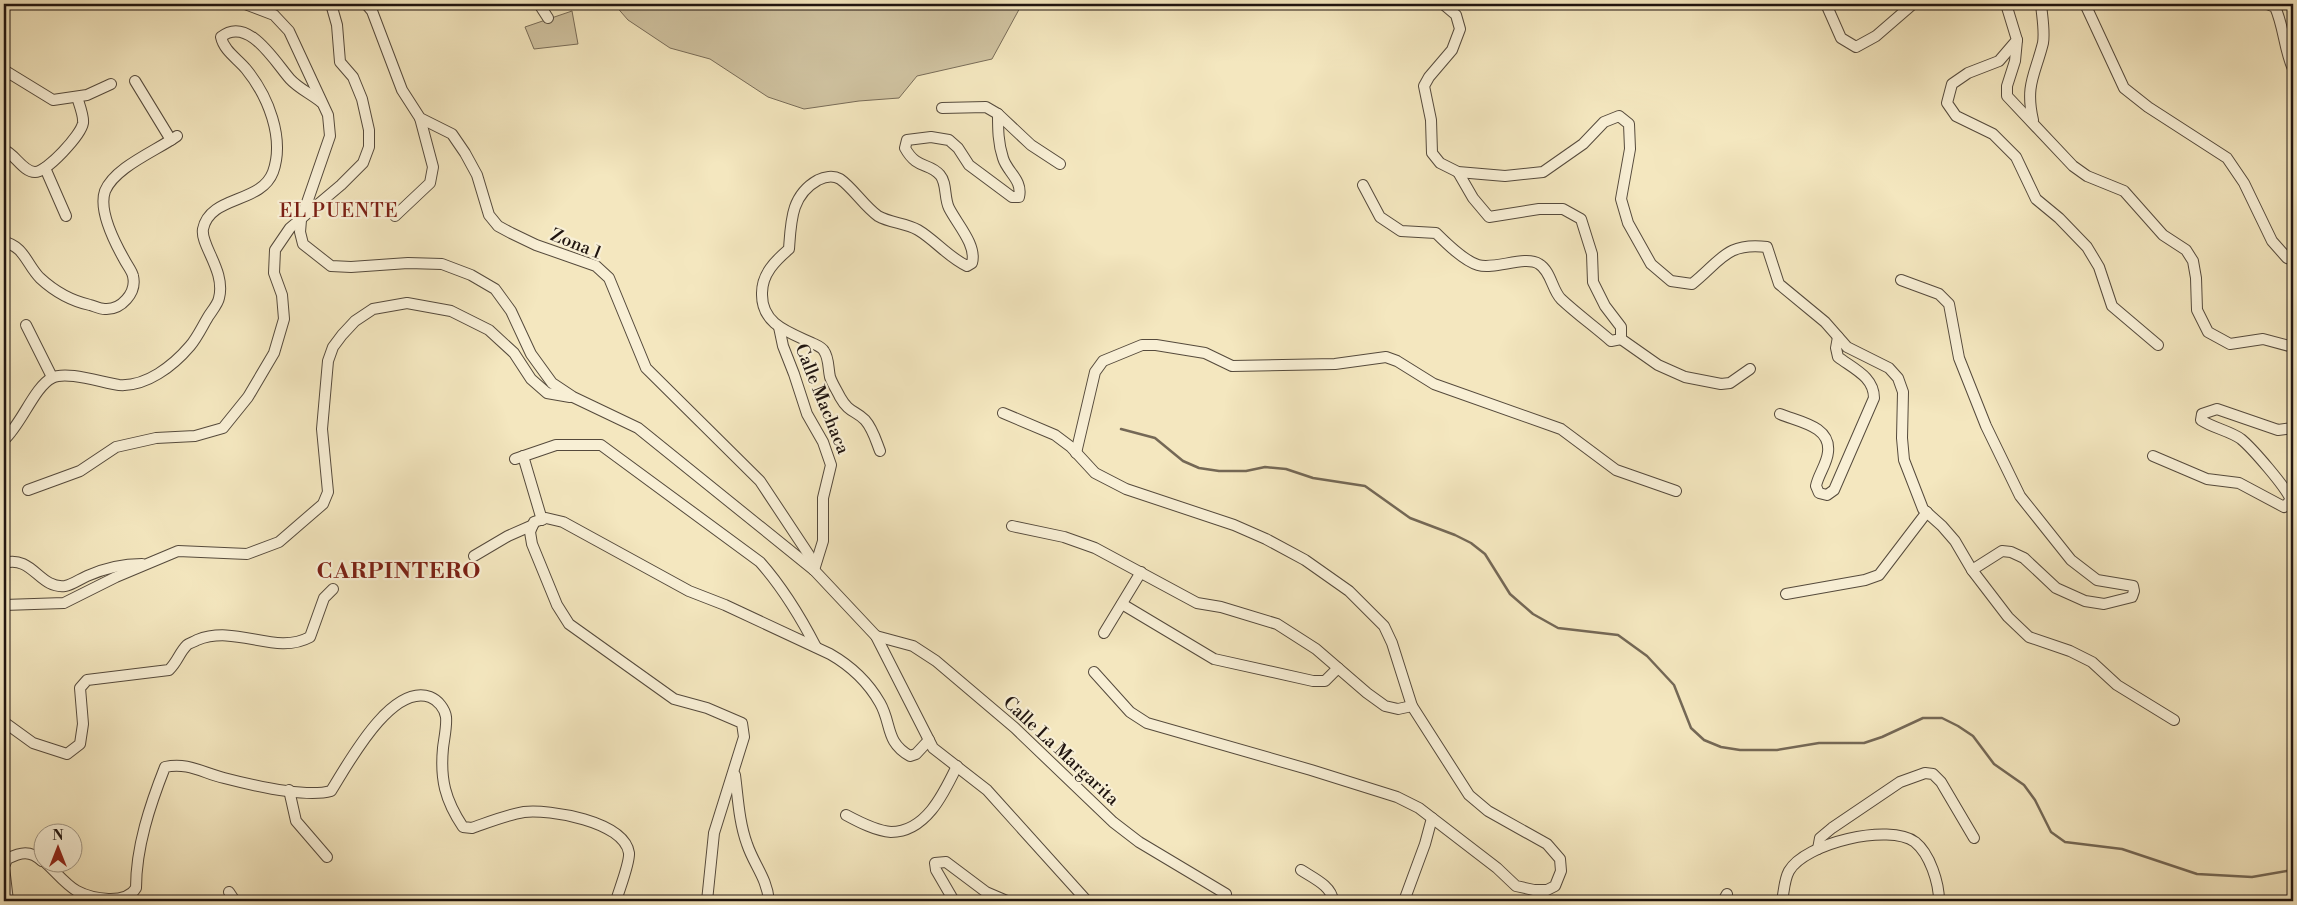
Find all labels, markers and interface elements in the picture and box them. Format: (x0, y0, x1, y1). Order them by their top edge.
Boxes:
district label: EL PUENTE (279, 199, 399, 223)
street label: Zona 1 (547, 223, 605, 265)
street label: Calle Machaca (789, 340, 855, 458)
district label: CARPINTERO (317, 558, 481, 585)
street label: Calle La Margarita (998, 691, 1124, 811)
north arrow (32, 822, 82, 872)
text: N (52, 827, 64, 845)

